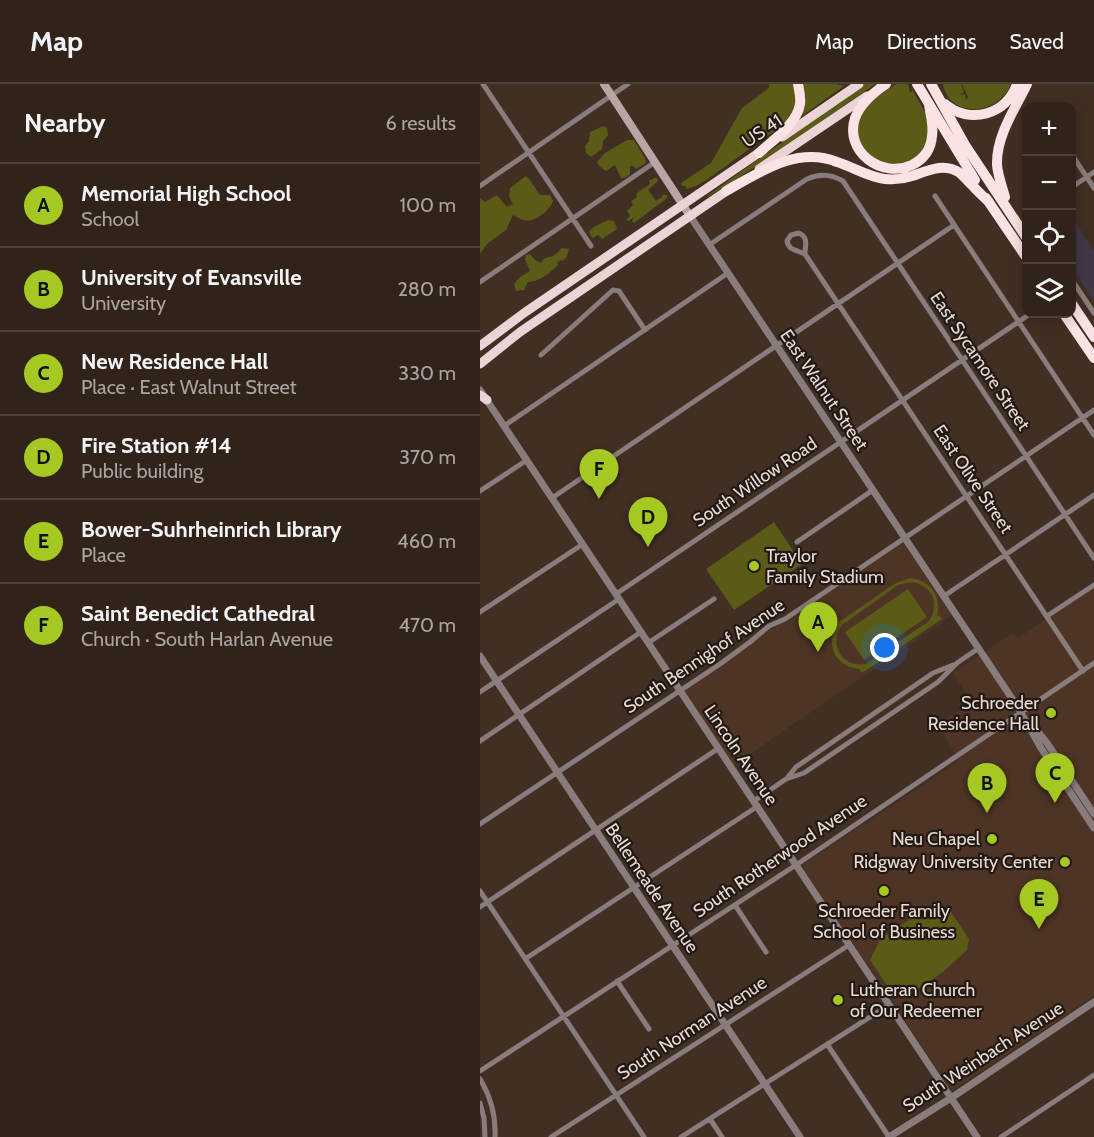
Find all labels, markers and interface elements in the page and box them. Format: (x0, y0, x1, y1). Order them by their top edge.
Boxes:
text: Map (30, 24, 83, 58)
text: Map (815, 29, 854, 54)
text: Directions (887, 29, 976, 54)
text: Saved (1009, 29, 1064, 54)
map controls (1022, 102, 1076, 318)
button: + (1022, 102, 1076, 156)
text: Nearby (24, 107, 105, 139)
street label: US 41 (738, 110, 786, 152)
text: 6 results (385, 111, 456, 135)
button: − (1022, 156, 1076, 210)
text: Memorial High School (81, 180, 291, 207)
text: A (37, 193, 50, 217)
text: 100 m (400, 193, 456, 217)
text: School (81, 207, 139, 231)
button: locate (1022, 210, 1076, 264)
text: University of Evansville (81, 264, 302, 291)
button: layers (1022, 264, 1076, 318)
text: B (37, 277, 50, 301)
text: 280 m (397, 277, 456, 301)
street label: East Sycamore Street (925, 287, 1035, 435)
text: University (81, 291, 166, 315)
street label: East Walnut Street (775, 325, 873, 455)
text: New Residence Hall (81, 348, 268, 375)
text: C (37, 361, 50, 385)
text: 330 m (398, 361, 456, 385)
text: Place · East Walnut Street (81, 375, 297, 399)
street label: East Olive Street (929, 421, 1017, 537)
text: Fire Station #14 (81, 432, 232, 459)
street label: South Willow Road (689, 432, 821, 532)
text: D (36, 445, 51, 469)
text: 370 m (399, 445, 456, 469)
pin: F (580, 450, 618, 499)
text: Public building (81, 459, 203, 483)
pin: D (628, 498, 668, 547)
text: Bower-Suhrheinrich Library (81, 516, 341, 543)
text: E (38, 529, 49, 553)
text: 460 m (397, 529, 456, 553)
text: Place (81, 543, 126, 567)
place label: Traylor Family Stadium (766, 545, 884, 588)
marker: Traylor Family Stadium (747, 559, 761, 573)
street label: South Bennighof Avenue (619, 594, 789, 718)
text: Saint Benedict Cathedral (81, 600, 315, 627)
pin: A (798, 602, 838, 652)
text: F (38, 613, 49, 637)
text: 470 m (399, 613, 456, 637)
text: Church · South Harlan Avenue (81, 627, 333, 651)
your location (870, 633, 899, 662)
place label: Schroeder Residence Hall (928, 692, 1040, 735)
street label: Lincoln Avenue (699, 701, 783, 809)
marker: Schroeder Residence Hall (1044, 706, 1058, 720)
pin: C (1036, 754, 1074, 803)
pin: B (968, 764, 1006, 813)
street label: South Rotherwood Avenue (689, 790, 871, 922)
street label: Bellemeade Avenue (601, 819, 703, 957)
place label: Neu Chapel (892, 828, 981, 850)
marker: Neu Chapel (985, 832, 999, 846)
place label: Ridgway University Center (854, 851, 1053, 873)
marker: Ridgway University Center (1058, 855, 1072, 869)
pin: E (1020, 880, 1058, 929)
marker: Schroeder Family School of Business (877, 884, 891, 898)
place label: Schroeder Family School of Business (813, 900, 955, 943)
street label: South Norman Avenue (613, 972, 771, 1084)
place label: Lutheran Church of Our Redeemer (850, 979, 982, 1022)
marker: Lutheran Church of Our Redeemer (831, 993, 845, 1007)
street label: South Weinbach Avenue (899, 997, 1067, 1117)

